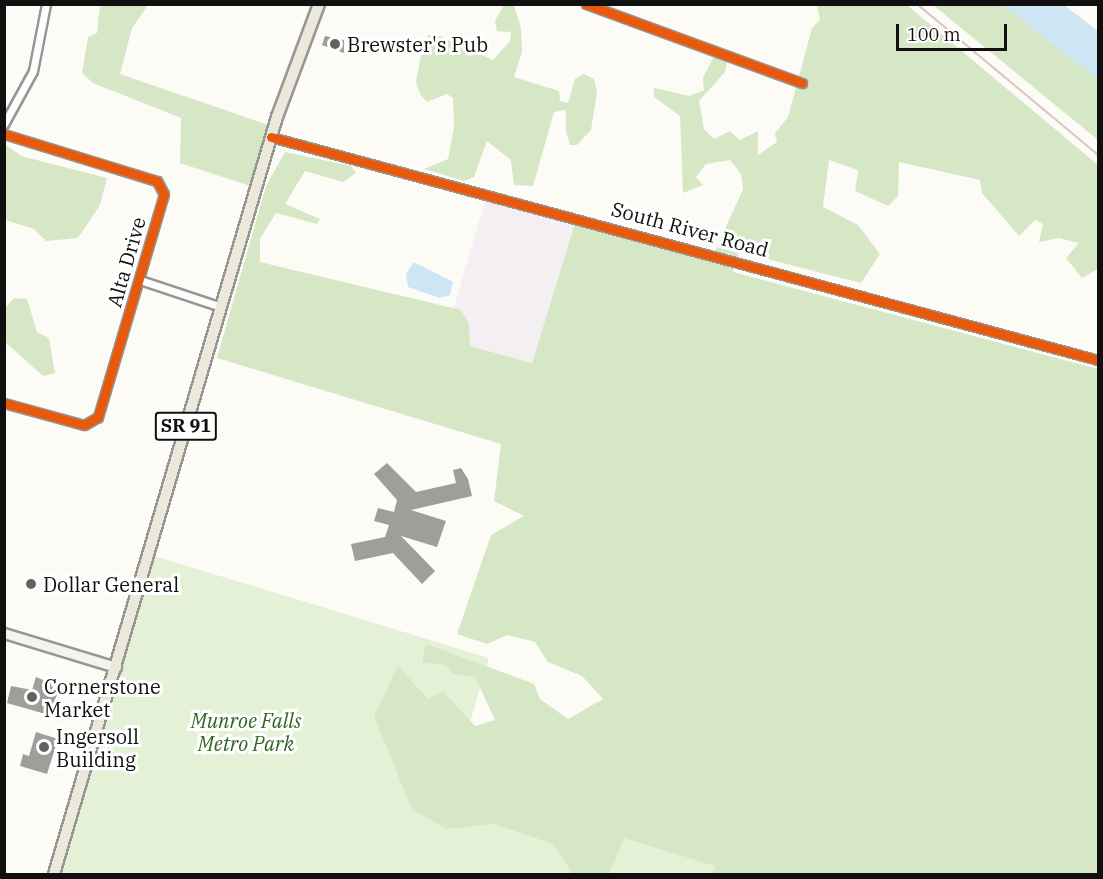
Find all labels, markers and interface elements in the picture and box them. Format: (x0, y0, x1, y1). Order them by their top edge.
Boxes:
scale bar (899, 12, 1010, 50)
text: 100 m (907, 23, 961, 46)
place label: Brewster's Pub (347, 32, 488, 56)
marker: Brewster's Pub (328, 37, 342, 51)
street label: South River Road (609, 196, 771, 262)
street label: Alta Drive (102, 214, 150, 310)
road number: SR 91 (154, 411, 218, 441)
place label: Dollar General (43, 572, 179, 596)
marker: Dollar General (24, 577, 38, 591)
place label: Cornerstone Market (44, 674, 161, 721)
marker: Cornerstone Market (25, 690, 39, 704)
park label: Munroe Falls Metro Park (191, 709, 301, 756)
place label: Ingersoll Building (56, 724, 139, 771)
marker: Ingersoll Building (37, 740, 51, 754)

